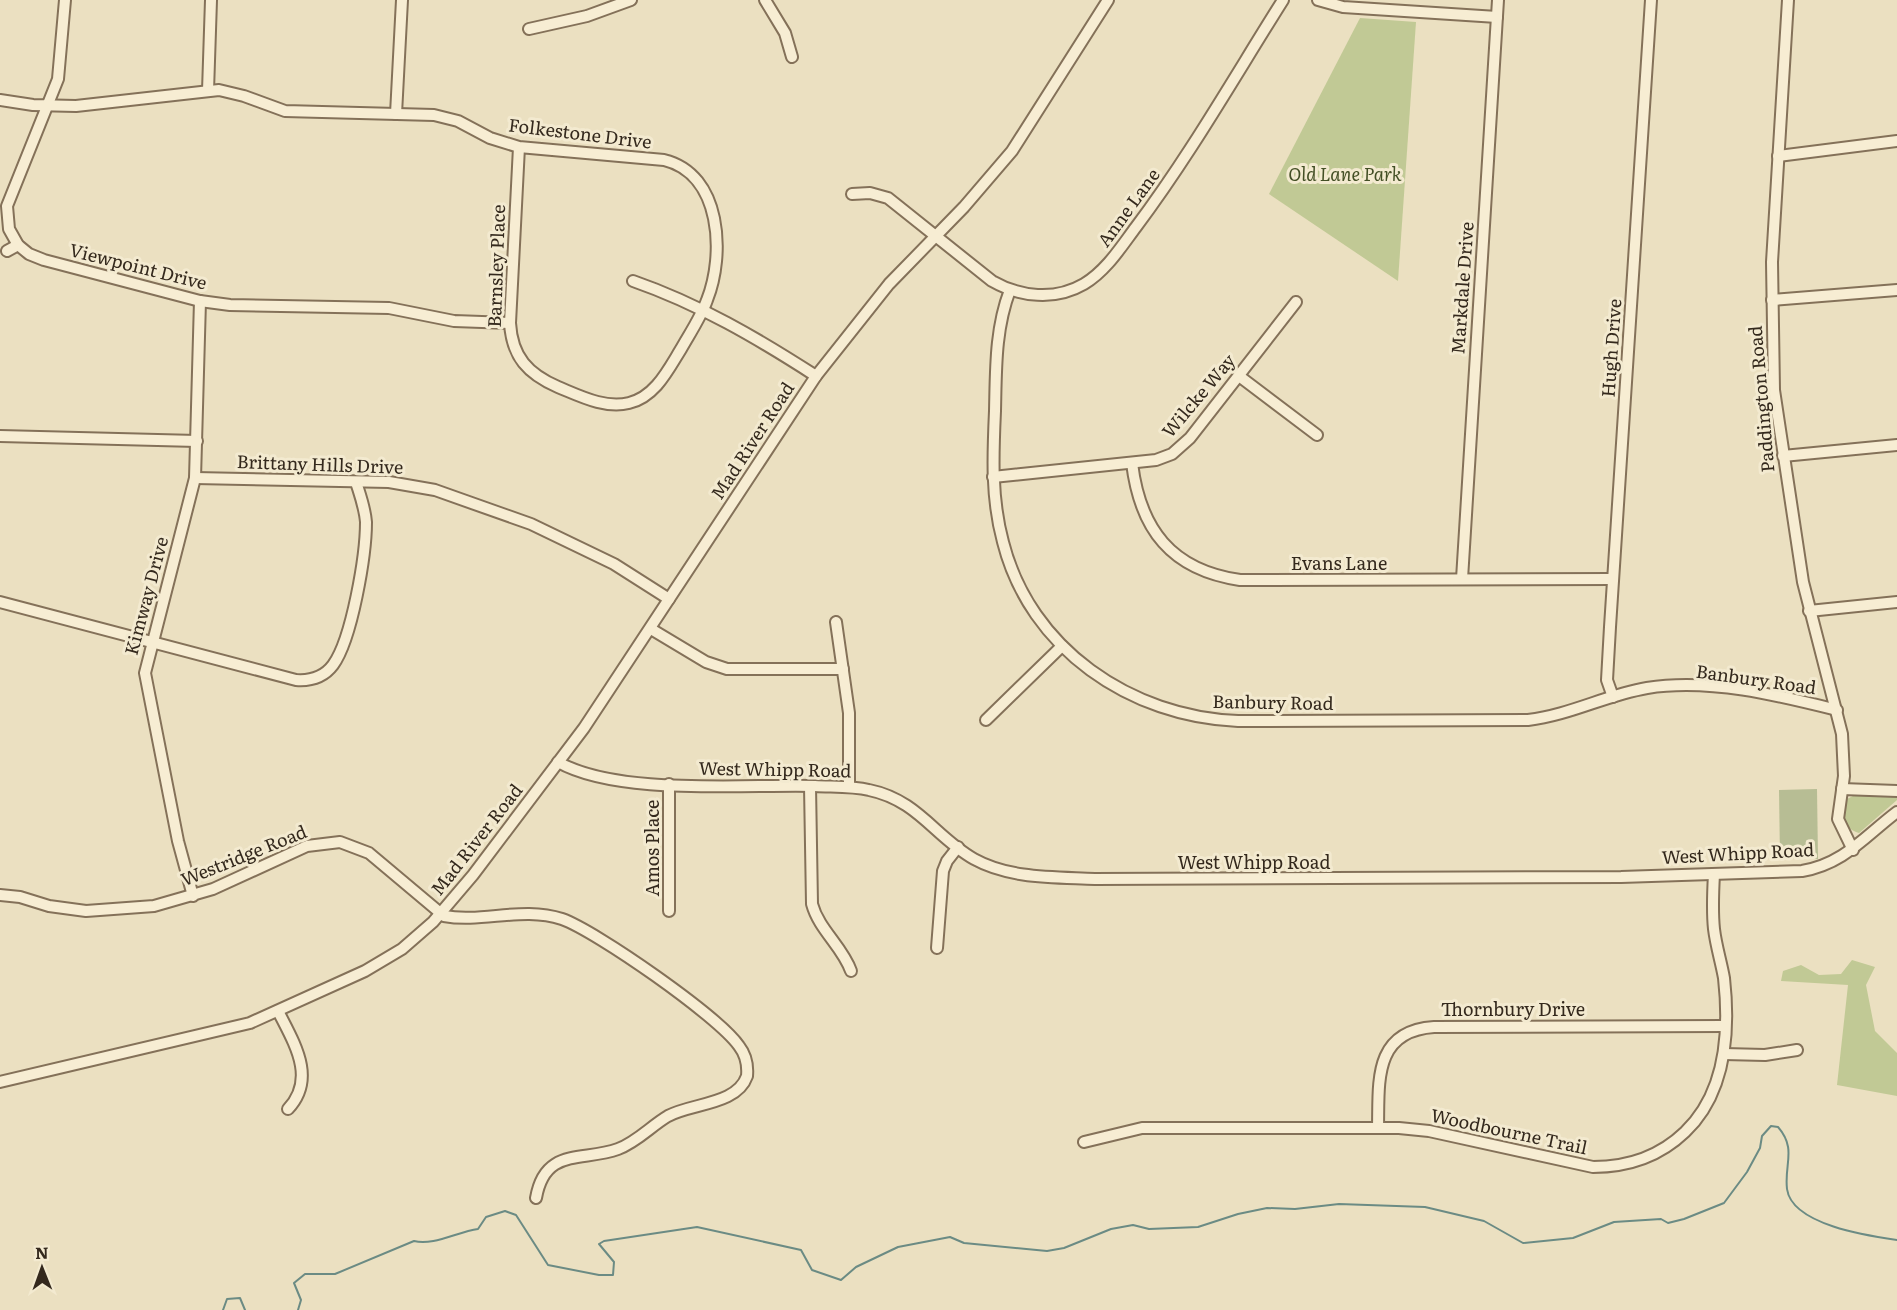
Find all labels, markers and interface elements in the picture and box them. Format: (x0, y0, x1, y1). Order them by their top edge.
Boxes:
street label: Folkestone Drive (507, 110, 653, 155)
park label: Old Lane Park (1288, 160, 1402, 187)
street label: Anne Lane (1090, 162, 1166, 252)
street label: Barnsley Place (480, 204, 511, 328)
street label: Markdale Drive (1443, 221, 1480, 355)
street label: Viewpoint Drive (67, 235, 210, 296)
street label: Hugh Drive (1594, 298, 1627, 398)
street label: Paddington Road (1741, 325, 1780, 474)
street label: Wilcke Way (1155, 347, 1241, 443)
street label: Mad River Road (704, 376, 800, 504)
street label: Brittany Hills Drive (236, 447, 404, 480)
street label: Kimway Drive (117, 533, 174, 658)
street label: Evans Lane (1291, 549, 1387, 576)
street label: Banbury Road (1694, 657, 1818, 700)
street label: Banbury Road (1212, 687, 1334, 716)
street label: West Whipp Road (698, 754, 852, 783)
street label: Mad River Road (423, 777, 528, 901)
street label: Amos Place (638, 800, 665, 896)
street label: Westridge Road (176, 817, 311, 892)
street label: West Whipp Road (1661, 835, 1815, 870)
street label: West Whipp Road (1178, 848, 1330, 875)
street label: Thornbury Drive (1441, 995, 1585, 1022)
street label: Woodbourne Trail (1429, 1101, 1590, 1160)
north arrow (12, 1238, 72, 1298)
text: N (35, 1240, 49, 1264)

